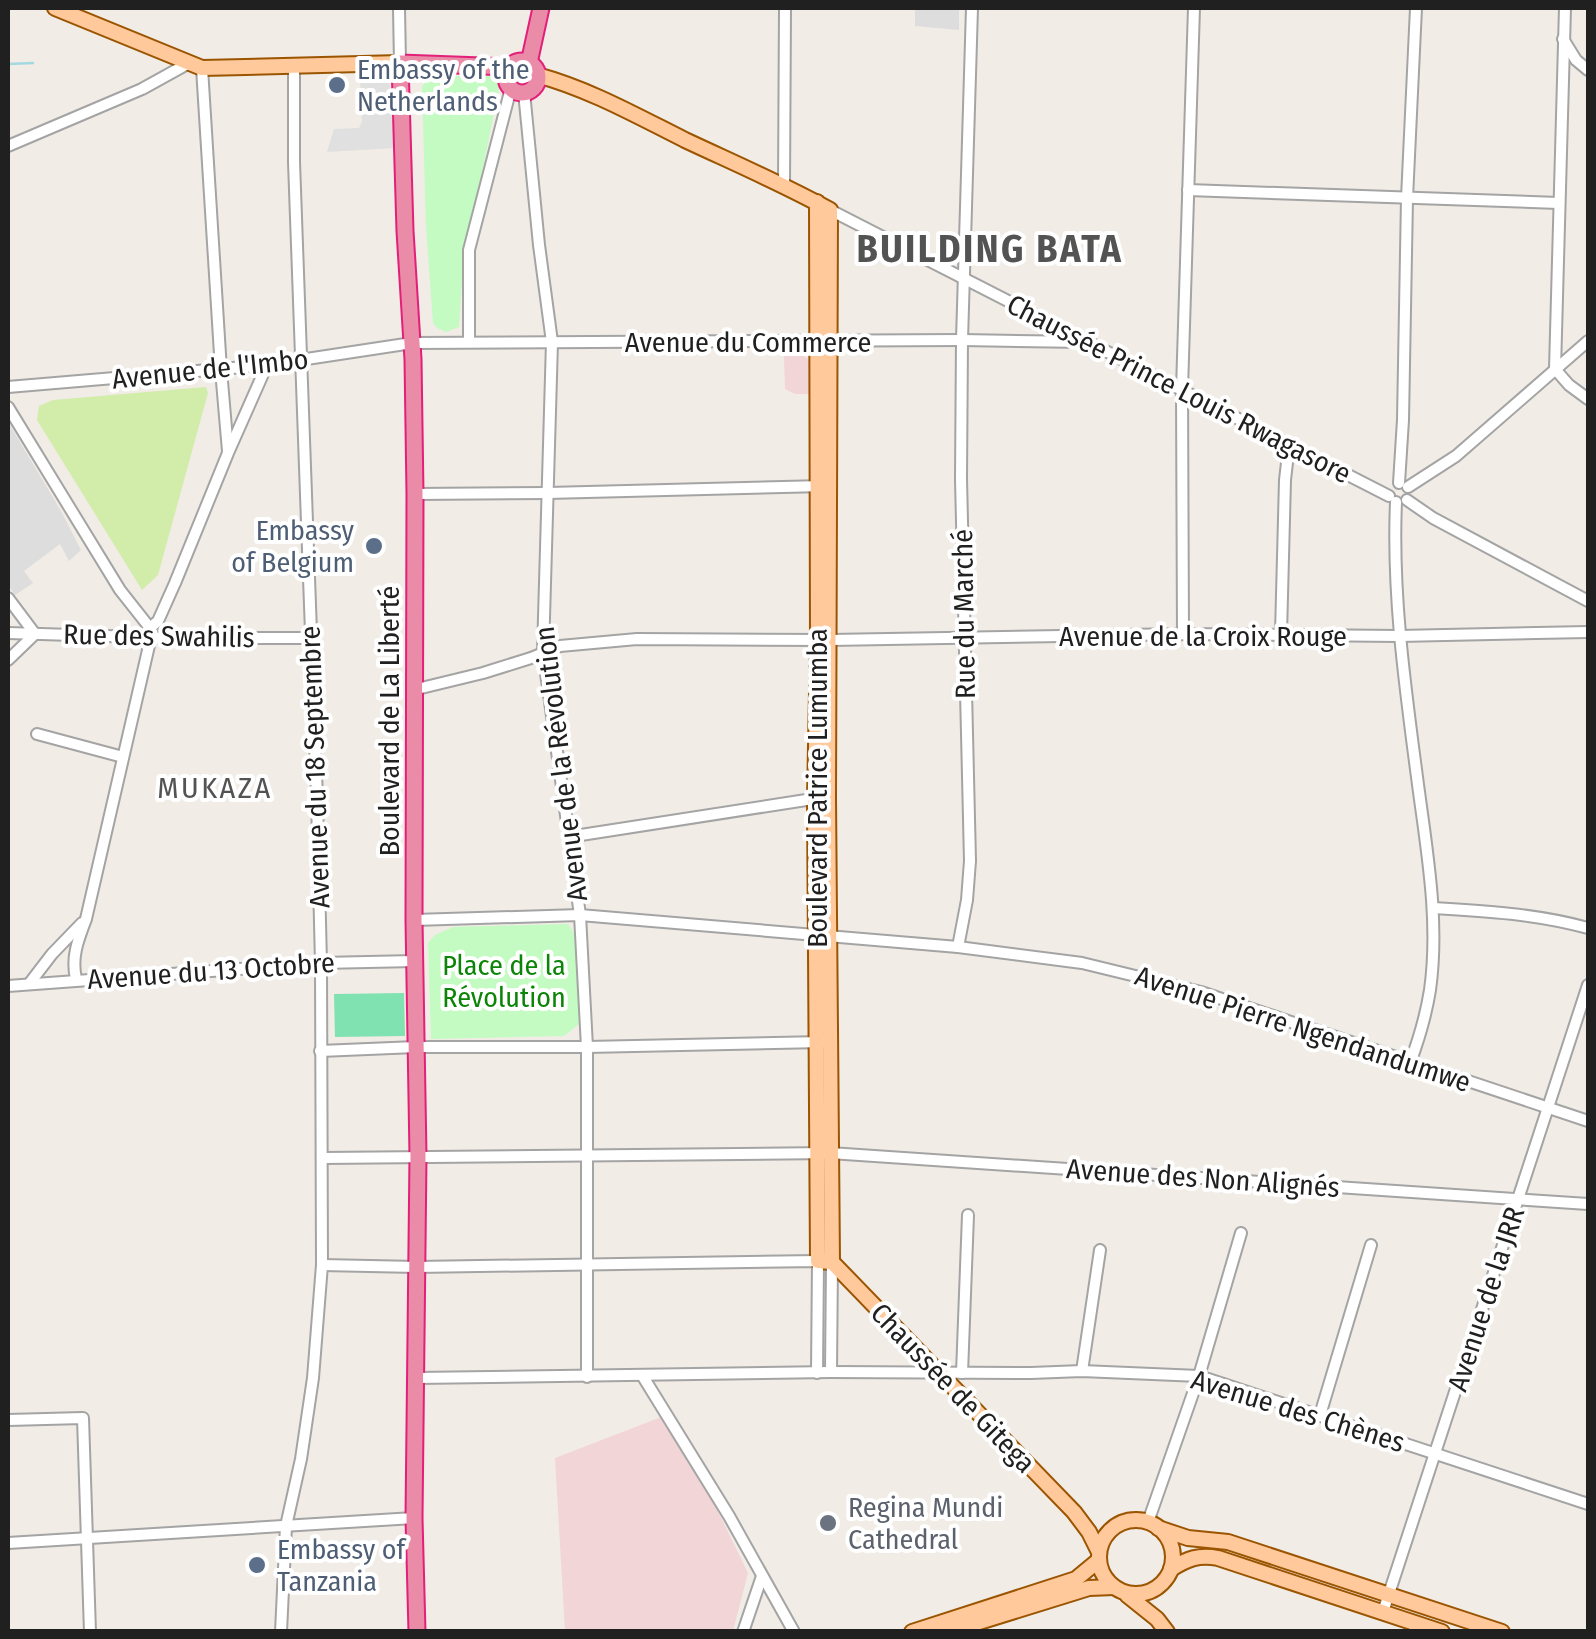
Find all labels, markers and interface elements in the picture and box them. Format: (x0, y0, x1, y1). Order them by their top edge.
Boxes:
place label: Embassy of the Netherlands (357, 53, 529, 118)
marker: Embassy of the Netherlands (326, 74, 348, 96)
district label: BUILDING BATA (857, 226, 1124, 272)
street label: Chaussée Prince Louis Rwagasore (1002, 288, 1356, 490)
street label: Avenue du Commerce (625, 326, 871, 359)
street label: Avenue de l'Imbo (110, 342, 310, 396)
place label: Embassy of Belgium (231, 514, 355, 579)
street label: Rue du Marché (946, 529, 982, 699)
marker: Embassy of Belgium (363, 535, 385, 557)
street label: Boulevard de La Liberté (373, 586, 406, 856)
street label: Rue des Swahilis (63, 618, 255, 654)
street label: Avenue de la Croix Rouge (1059, 620, 1347, 653)
street label: Avenue de la Révolution (528, 624, 594, 904)
street label: Avenue du 18 Septembre (294, 625, 336, 909)
street label: Boulevard Patrice Lumumba (801, 628, 834, 948)
district label: MUKAZA (157, 770, 273, 806)
street label: Avenue du 13 Octobre (86, 946, 336, 996)
park label: Place de la Révolution (442, 949, 566, 1014)
street label: Avenue Pierre Ngendandumwe (1131, 959, 1475, 1099)
street label: Avenue des Non Alignés (1065, 1152, 1341, 1204)
street label: Avenue de la JRR (1441, 1203, 1531, 1395)
street label: Chaussée de Gitega (864, 1297, 1042, 1479)
street label: Avenue des Chènes (1187, 1363, 1409, 1459)
place label: Regina Mundi Cathedral (848, 1491, 1003, 1556)
marker: Regina Mundi Cathedral (817, 1512, 839, 1534)
place label: Embassy of Tanzania (277, 1533, 408, 1598)
marker: Embassy of Tanzania (246, 1554, 268, 1576)

